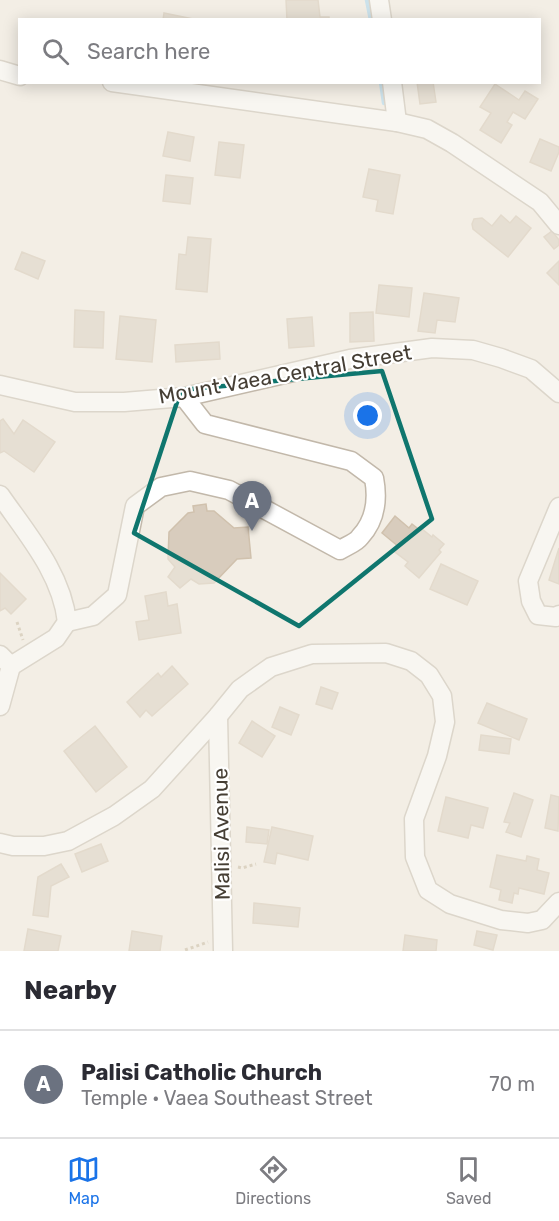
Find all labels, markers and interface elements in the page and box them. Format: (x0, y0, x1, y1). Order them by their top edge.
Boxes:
search box (18, 18, 541, 84)
icon: search (39, 35, 72, 68)
text: Search here (87, 38, 210, 65)
street label: Mount Vaea Central Street (157, 339, 413, 409)
your location (353, 401, 382, 430)
pin: A (232, 482, 272, 531)
street label: Malisi Avenue (207, 768, 235, 900)
text: Nearby (24, 975, 117, 1006)
text: Palisi Catholic Church (81, 1059, 322, 1086)
text: A (36, 1072, 51, 1096)
text: 70 m (489, 1072, 535, 1096)
text: Temple · Vaea Southeast Street (81, 1086, 373, 1110)
tab: Map (67, 1153, 100, 1208)
tab: Directions (235, 1153, 311, 1208)
tab: Saved (446, 1153, 492, 1208)

